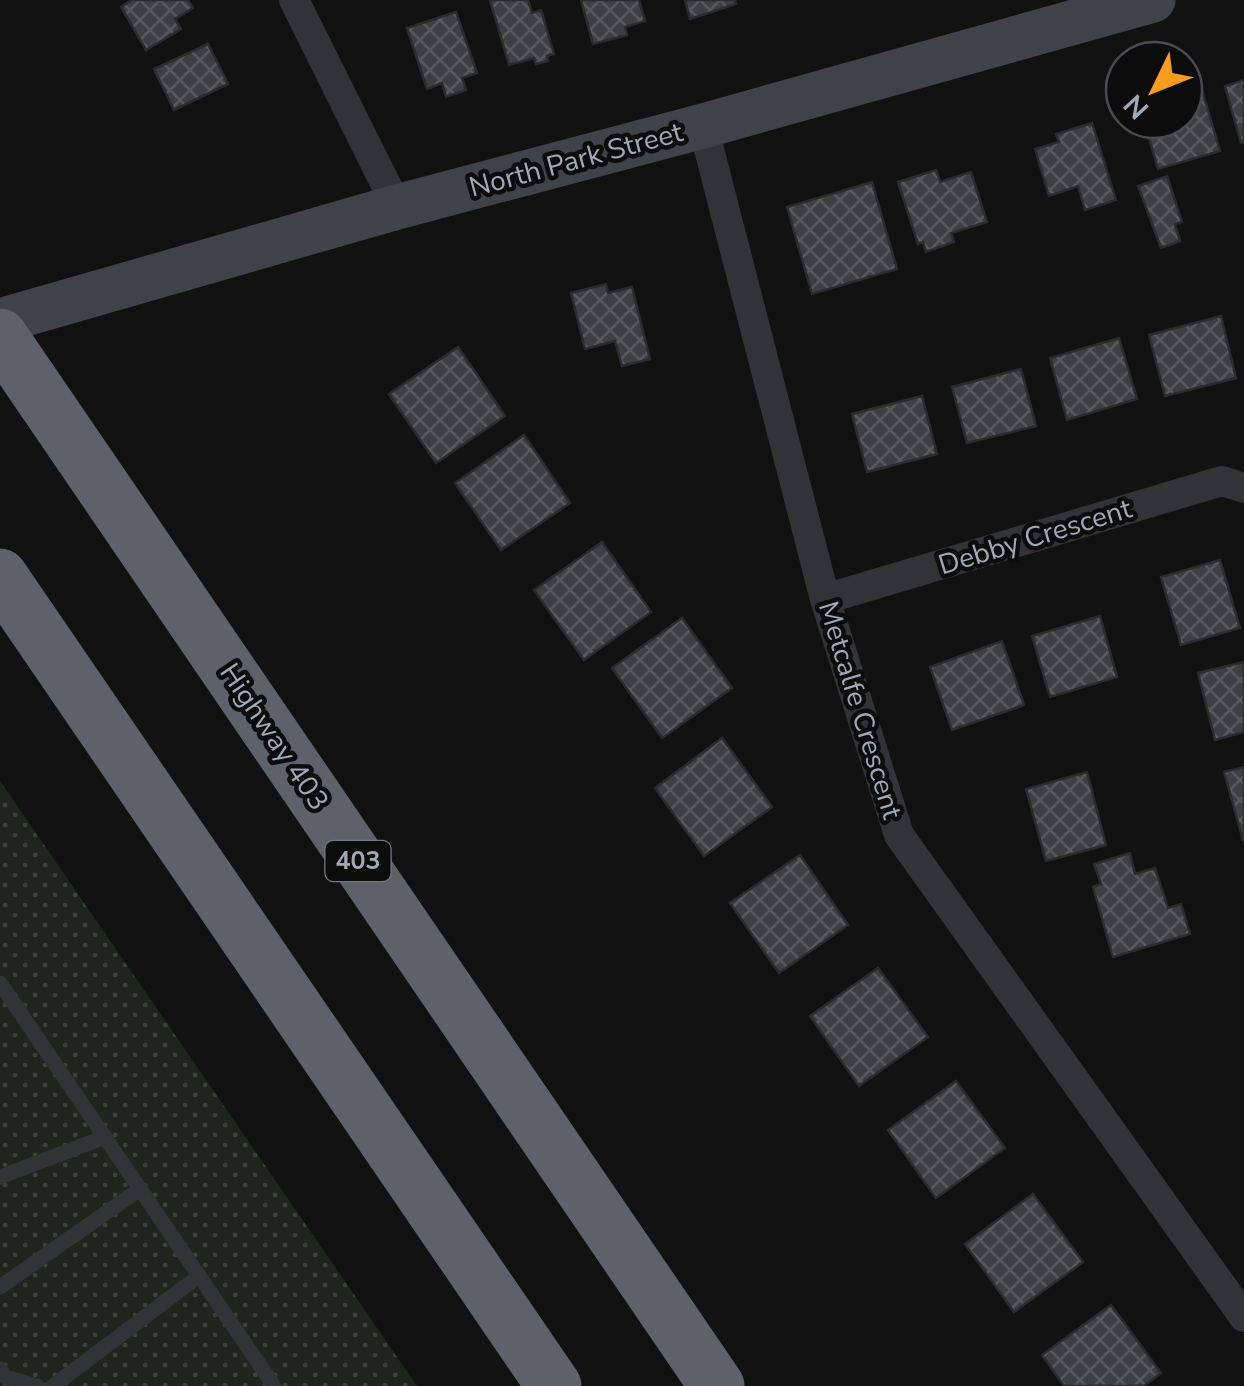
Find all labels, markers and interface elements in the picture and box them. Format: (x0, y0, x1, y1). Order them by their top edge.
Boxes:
north arrow (1104, 40, 1204, 140)
text: N (1115, 86, 1157, 127)
street label: North Park Street (465, 113, 687, 207)
street label: Debby Crescent (934, 490, 1136, 584)
street label: Metcalfe Crescent (809, 597, 911, 824)
street label: Highway 403 (211, 656, 337, 818)
road number: 403 (326, 841, 390, 881)

